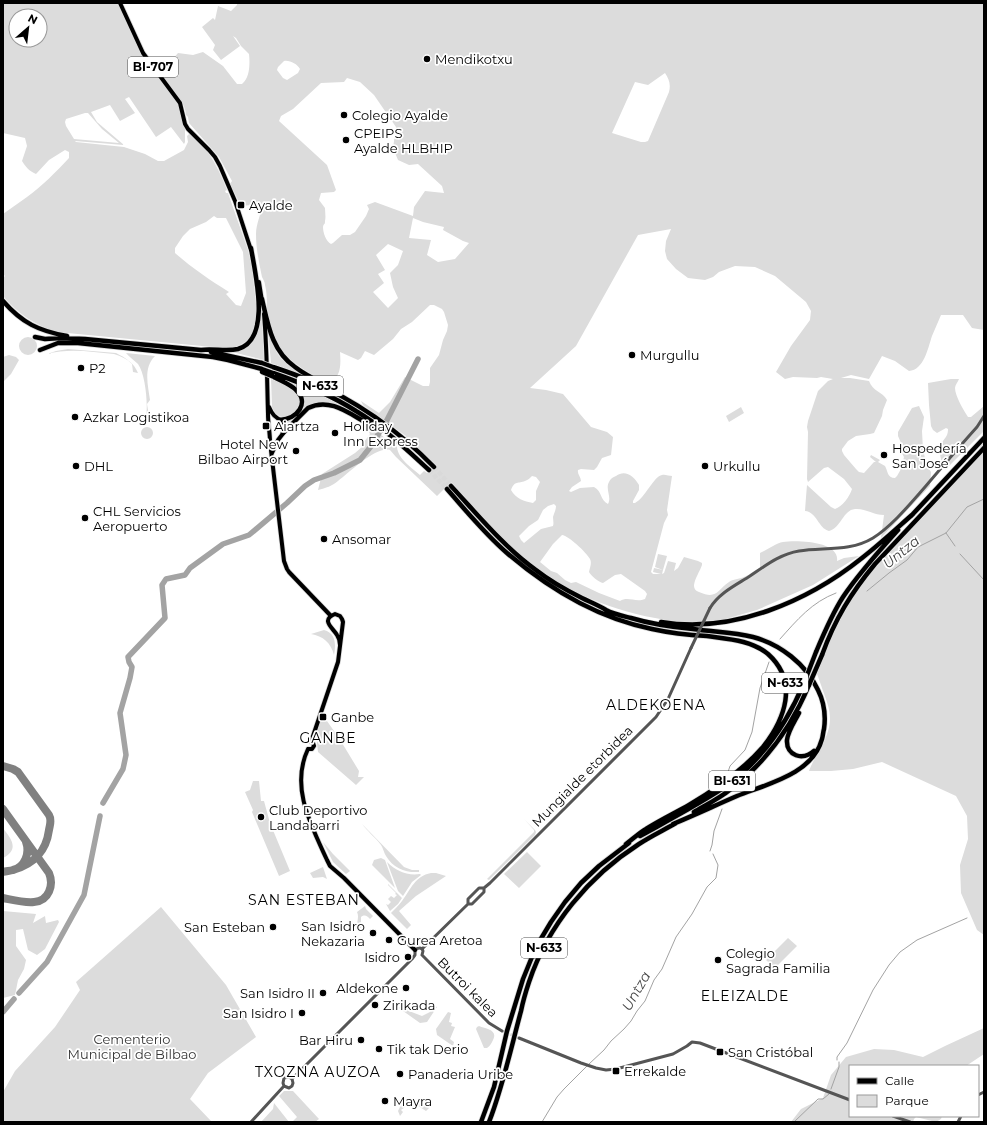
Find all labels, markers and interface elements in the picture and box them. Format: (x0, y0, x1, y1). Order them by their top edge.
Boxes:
north arrow (8, 8, 48, 48)
text: N (25, 11, 40, 27)
place label: Mendikotxu (435, 51, 513, 67)
marker: Mendikotxu (422, 54, 432, 64)
road number: BI-707 (128, 57, 178, 77)
place label: Colegio Ayalde (352, 107, 448, 123)
marker: Colegio Ayalde (339, 110, 349, 120)
place label: CPEIPS Ayalde HLBHIP (354, 125, 453, 156)
marker: CPEIPS Ayalde HLBHIP (341, 135, 351, 145)
place label: Ayalde (249, 197, 293, 213)
marker: Ayalde (236, 200, 246, 210)
place label: Murgullu (640, 347, 700, 363)
marker: Murgullu (627, 350, 637, 360)
place label: P2 (89, 360, 106, 376)
marker: P2 (76, 363, 86, 373)
road number: N-633 (297, 376, 343, 396)
place label: Azkar Logistikoa (83, 409, 189, 425)
marker: Azkar Logistikoa (70, 412, 80, 422)
place label: Aiartza (274, 418, 320, 434)
place label: Holiday Inn Express (343, 418, 418, 449)
marker: Aiartza (261, 421, 271, 431)
marker: Holiday Inn Express (330, 428, 340, 438)
place label: Hotel New Bilbao Airport (198, 436, 289, 467)
place label: Hospedería San José (892, 440, 967, 471)
marker: Hotel New Bilbao Airport (291, 446, 301, 456)
marker: Hospedería San José (879, 450, 889, 460)
place label: DHL (84, 458, 113, 474)
place label: Urkullu (713, 458, 761, 474)
marker: DHL (71, 461, 81, 471)
marker: Urkullu (700, 461, 710, 471)
place label: CHL Servicios Aeropuerto (93, 503, 181, 534)
marker: CHL Servicios Aeropuerto (80, 513, 90, 523)
place label: Ansomar (332, 531, 391, 547)
water label: Untza (879, 532, 923, 572)
marker: Ansomar (319, 534, 329, 544)
road number: N-633 (762, 673, 808, 693)
district label: ALDEKOENA (606, 696, 706, 714)
place label: Ganbe (331, 709, 374, 725)
marker: Ganbe (318, 712, 328, 722)
street label: Mungialde etorbidea (528, 722, 636, 830)
district label: GANBE (299, 729, 357, 747)
road number: BI-631 (709, 771, 755, 791)
place label: Club Deportivo Landabarri (269, 802, 367, 833)
marker: Club Deportivo Landabarri (256, 812, 266, 822)
district label: SAN ESTEBAN (248, 891, 360, 909)
place label: San Isidro Nekazaria (301, 918, 365, 949)
place label: San Esteban (184, 919, 265, 935)
marker: San Esteban (268, 922, 278, 932)
marker: San Isidro Nekazaria (368, 928, 378, 938)
place label: Gurea Aretoa (397, 932, 483, 948)
marker: Gurea Aretoa (384, 935, 394, 945)
road number: N-633 (521, 938, 567, 958)
place label: Colegio Sagrada Familia (726, 945, 830, 976)
place label: Isidro (364, 949, 400, 965)
marker: Isidro (403, 952, 413, 962)
street label: Butroi kalea (435, 954, 501, 1020)
marker: Colegio Sagrada Familia (713, 955, 723, 965)
water label: Untza (618, 968, 654, 1014)
place label: Aldekone (336, 980, 398, 996)
marker: Aldekone (401, 983, 411, 993)
place label: San Isidro II (240, 985, 315, 1001)
district label: ELEIZALDE (701, 987, 789, 1005)
marker: San Isidro II (318, 988, 328, 998)
place label: Zirikada (383, 997, 435, 1013)
marker: Zirikada (370, 1000, 380, 1010)
place label: San Isidro I (223, 1005, 294, 1021)
marker: San Isidro I (297, 1008, 307, 1018)
park label: Cementerio Municipal de Bilbao (68, 1031, 196, 1062)
place label: Bar Hiru (299, 1032, 353, 1048)
marker: Bar Hiru (356, 1035, 366, 1045)
place label: Tik tak Derio (387, 1041, 468, 1057)
marker: Tik tak Derio (374, 1044, 384, 1054)
place label: San Cristóbal (728, 1044, 813, 1060)
marker: San Cristóbal (715, 1047, 725, 1057)
district label: TXOZNA AUZOA (255, 1063, 381, 1081)
place label: Errekalde (624, 1063, 686, 1079)
legend (849, 1065, 979, 1117)
place label: Panaderia Uribe (408, 1066, 513, 1082)
marker: Errekalde (611, 1066, 621, 1076)
marker: Panaderia Uribe (395, 1069, 405, 1079)
text: Calle (885, 1073, 914, 1088)
place label: Mayra (393, 1093, 432, 1109)
text: Parque (885, 1093, 929, 1108)
marker: Mayra (380, 1096, 390, 1106)

